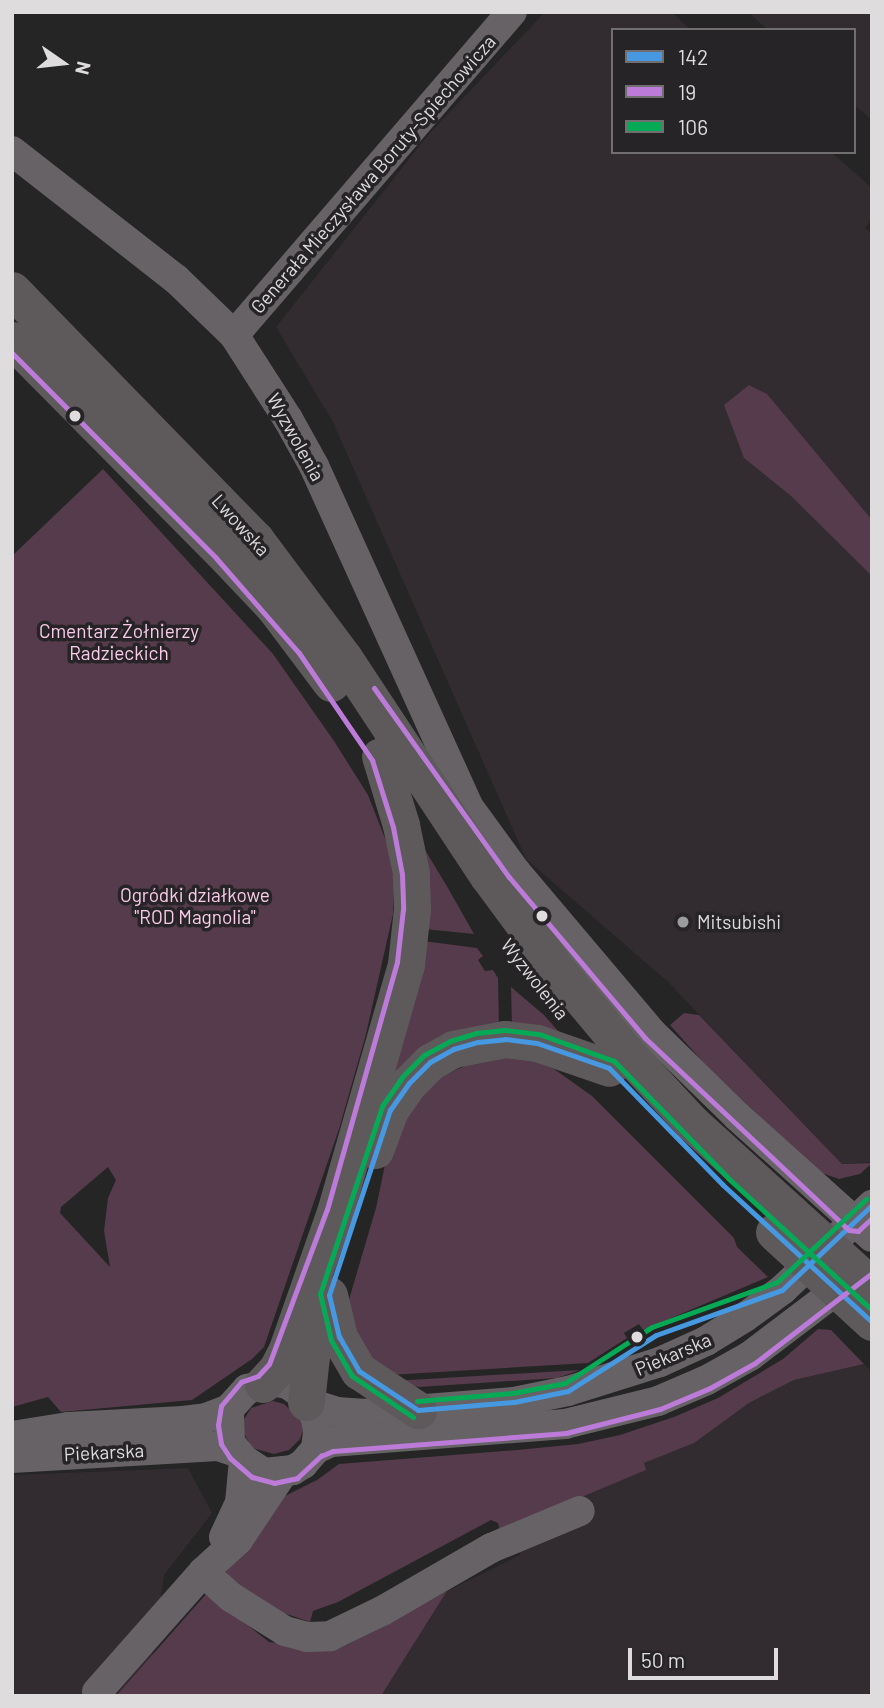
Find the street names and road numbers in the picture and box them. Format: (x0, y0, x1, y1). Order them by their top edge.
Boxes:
street label: Generała Mieczysława Boruty-Spiechowicza (246, 30, 500, 318)
street label: Wyzwolenia (263, 389, 329, 485)
street label: Lwowska (207, 489, 275, 561)
street label: Wyzwolenia (496, 934, 574, 1024)
street label: Piekarska (632, 1328, 714, 1380)
street label: Piekarska (63, 1439, 145, 1465)

